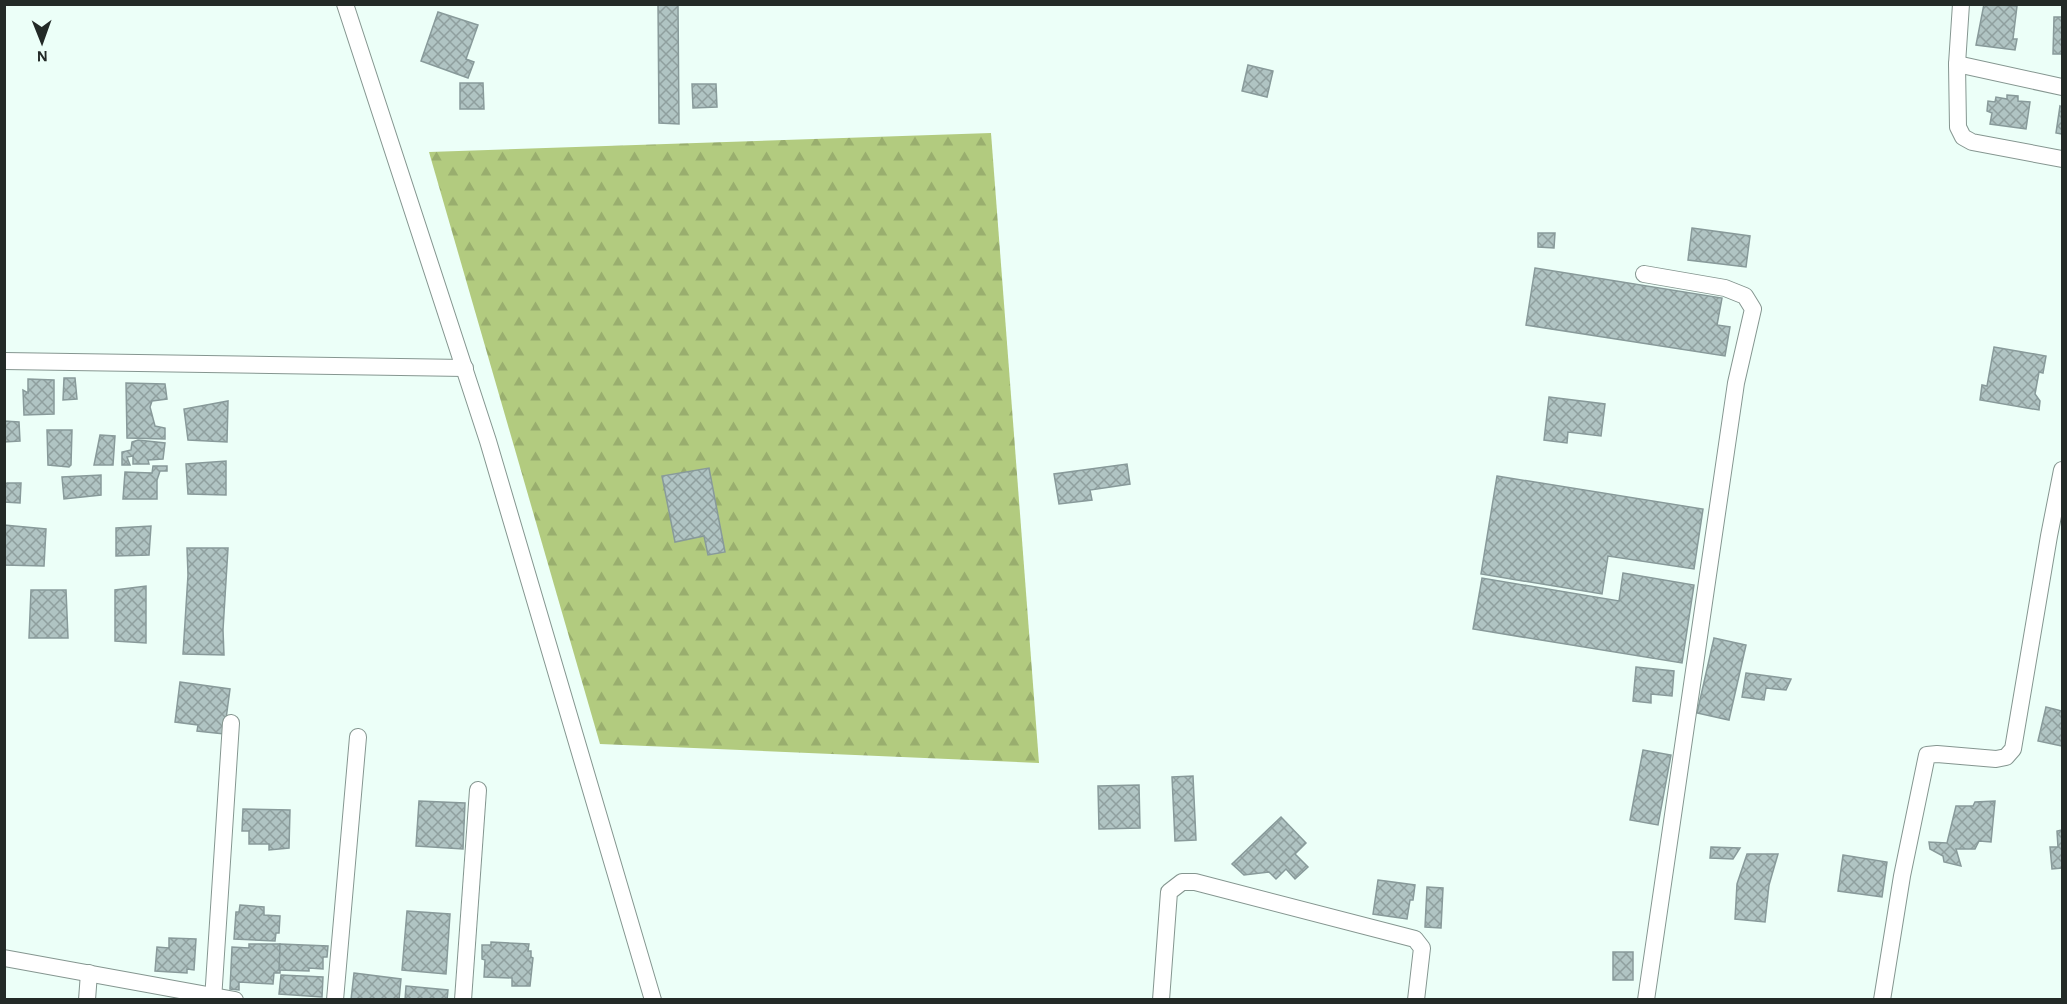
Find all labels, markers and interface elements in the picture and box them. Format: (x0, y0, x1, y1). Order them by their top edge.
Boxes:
north arrow (12, 12, 72, 72)
text: N (37, 48, 48, 64)

